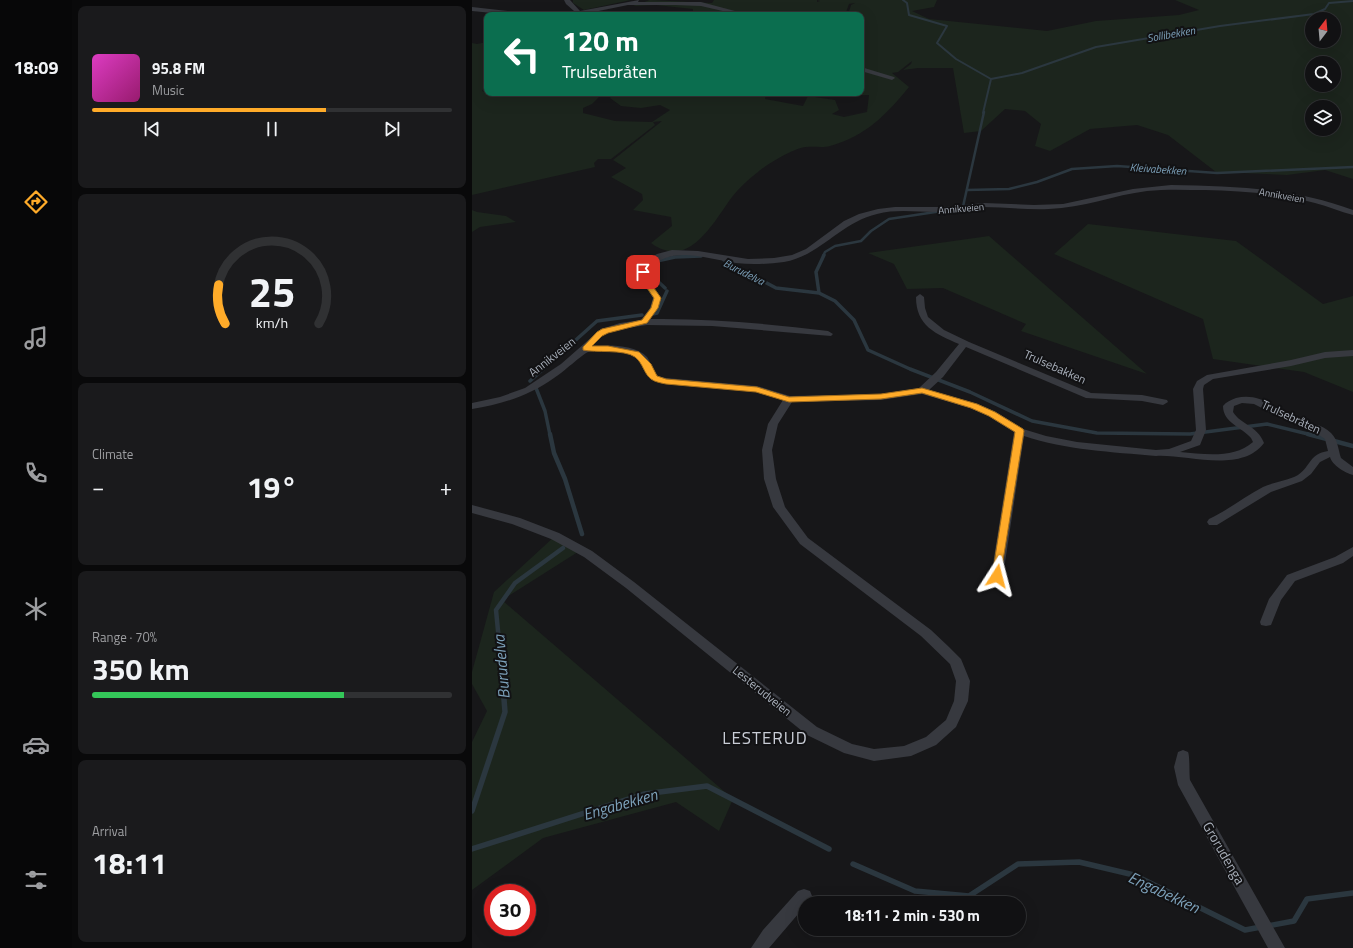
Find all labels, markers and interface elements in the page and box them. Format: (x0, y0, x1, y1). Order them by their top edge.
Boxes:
north arrow (1305, 12, 1341, 48)
map controls (1305, 12, 1341, 136)
text: 120 m (562, 19, 639, 62)
water label: Sollibekken (1146, 22, 1197, 46)
icon: left (496, 28, 548, 80)
text: 18:09 (14, 54, 58, 81)
button: search (1305, 56, 1341, 92)
text: 95.8 FM (152, 57, 205, 80)
text: Trulsebråten (562, 58, 657, 85)
text: Music (152, 80, 184, 100)
button: layers (1305, 100, 1341, 136)
icon: previous (141, 118, 163, 140)
icon: pause (261, 118, 283, 140)
icon: next (381, 118, 403, 140)
water label: Kleivabekken (1129, 159, 1187, 179)
street label: Annikveien (1258, 184, 1306, 207)
icon: directions (22, 188, 50, 216)
street label: Annikveien (937, 199, 985, 218)
pin (626, 255, 660, 289)
water label: Burudelva (721, 255, 768, 289)
text: 25 (249, 259, 295, 322)
icon: arrive (632, 261, 654, 283)
text: km/h (256, 311, 288, 333)
icon: music (22, 324, 50, 352)
street label: Annikveien (524, 332, 579, 381)
street label: Trulsebakken (1021, 344, 1089, 389)
street label: Trulsebråten (1258, 395, 1324, 439)
text: Climate (92, 444, 133, 464)
icon: phone (22, 459, 50, 487)
text: 19° (247, 464, 297, 510)
text: − (92, 470, 104, 504)
text: + (440, 470, 452, 504)
position arrow (976, 555, 1018, 597)
icon: climate (22, 595, 50, 623)
text: Range · 70% (92, 627, 157, 647)
water label: Burudelva (486, 633, 516, 700)
text: 350 km (92, 646, 190, 692)
street label: Lesterudveien (729, 661, 796, 720)
district label: LESTERUD (722, 725, 808, 751)
icon: car (22, 731, 50, 759)
water label: Engabekken (580, 782, 661, 826)
street label: Grorudenga (1198, 818, 1251, 888)
text: Arrival (92, 821, 127, 841)
text: 18:11 (92, 840, 167, 886)
water label: Engabekken (1124, 865, 1205, 919)
icon: filters (22, 866, 50, 894)
speed limit sign: 30 (484, 884, 536, 936)
text: 18:11 · 2 min · 530 m (844, 904, 980, 927)

